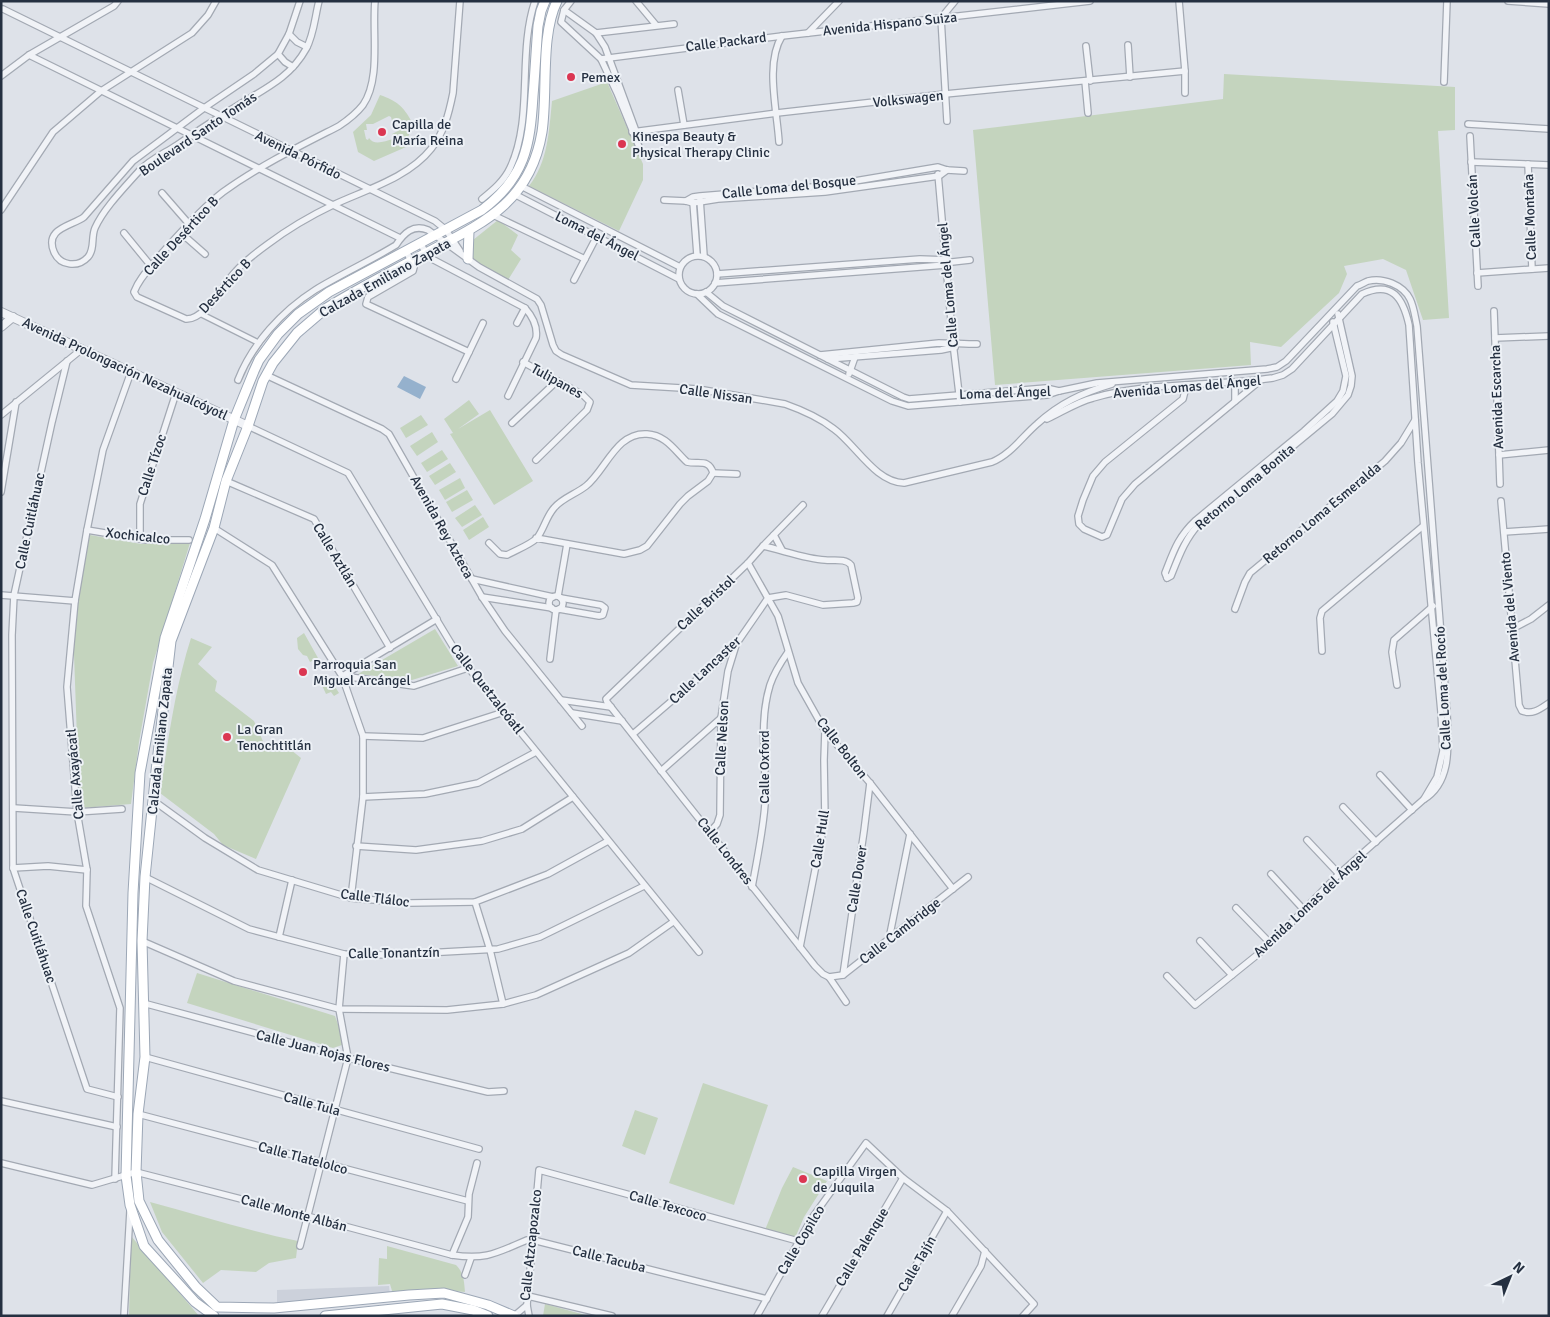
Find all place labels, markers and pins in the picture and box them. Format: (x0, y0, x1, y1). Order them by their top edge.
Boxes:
place label: Pemex (581, 69, 621, 86)
marker: Pemex (565, 71, 577, 83)
place label: Capilla de María Reina (392, 116, 464, 149)
marker: Capilla de María Reina (376, 126, 388, 138)
place label: Kinespa Beauty & Physical Therapy Clinic (632, 128, 770, 161)
marker: Kinespa Beauty & Physical Therapy Clinic (616, 138, 628, 150)
place label: Parroquia San Miguel Arcángel (313, 656, 411, 689)
marker: Parroquia San Miguel Arcángel (297, 666, 309, 678)
place label: La Gran Tenochtitlán (237, 721, 311, 754)
marker: La Gran Tenochtitlán (221, 731, 233, 743)
place label: Capilla Virgen de Juquila (813, 1163, 897, 1196)
marker: Capilla Virgen de Juquila (797, 1173, 809, 1185)

